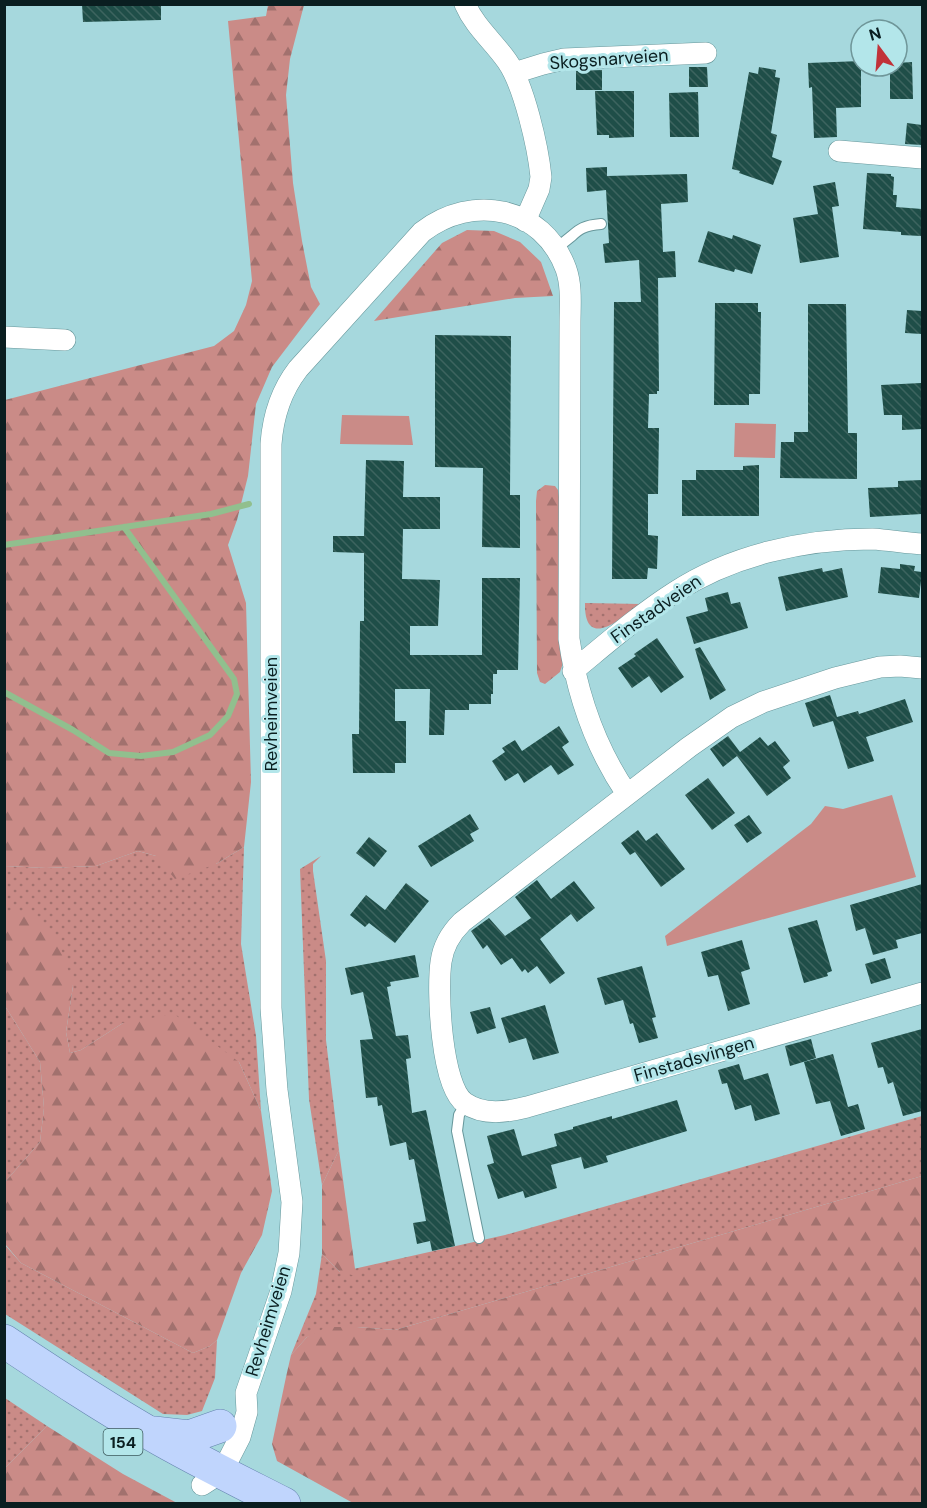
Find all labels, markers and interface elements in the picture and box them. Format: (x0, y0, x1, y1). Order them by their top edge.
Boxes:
north arrow (849, 18, 909, 78)
text: N (866, 22, 884, 46)
street label: Skogsnarveien (549, 43, 669, 75)
street label: Finstadveien (606, 569, 706, 649)
street label: Revheimveien (259, 657, 283, 771)
street label: Finstadsvingen (631, 1030, 757, 1088)
street label: Revheimveien (240, 1263, 296, 1379)
road number: 154 (104, 1429, 142, 1455)

